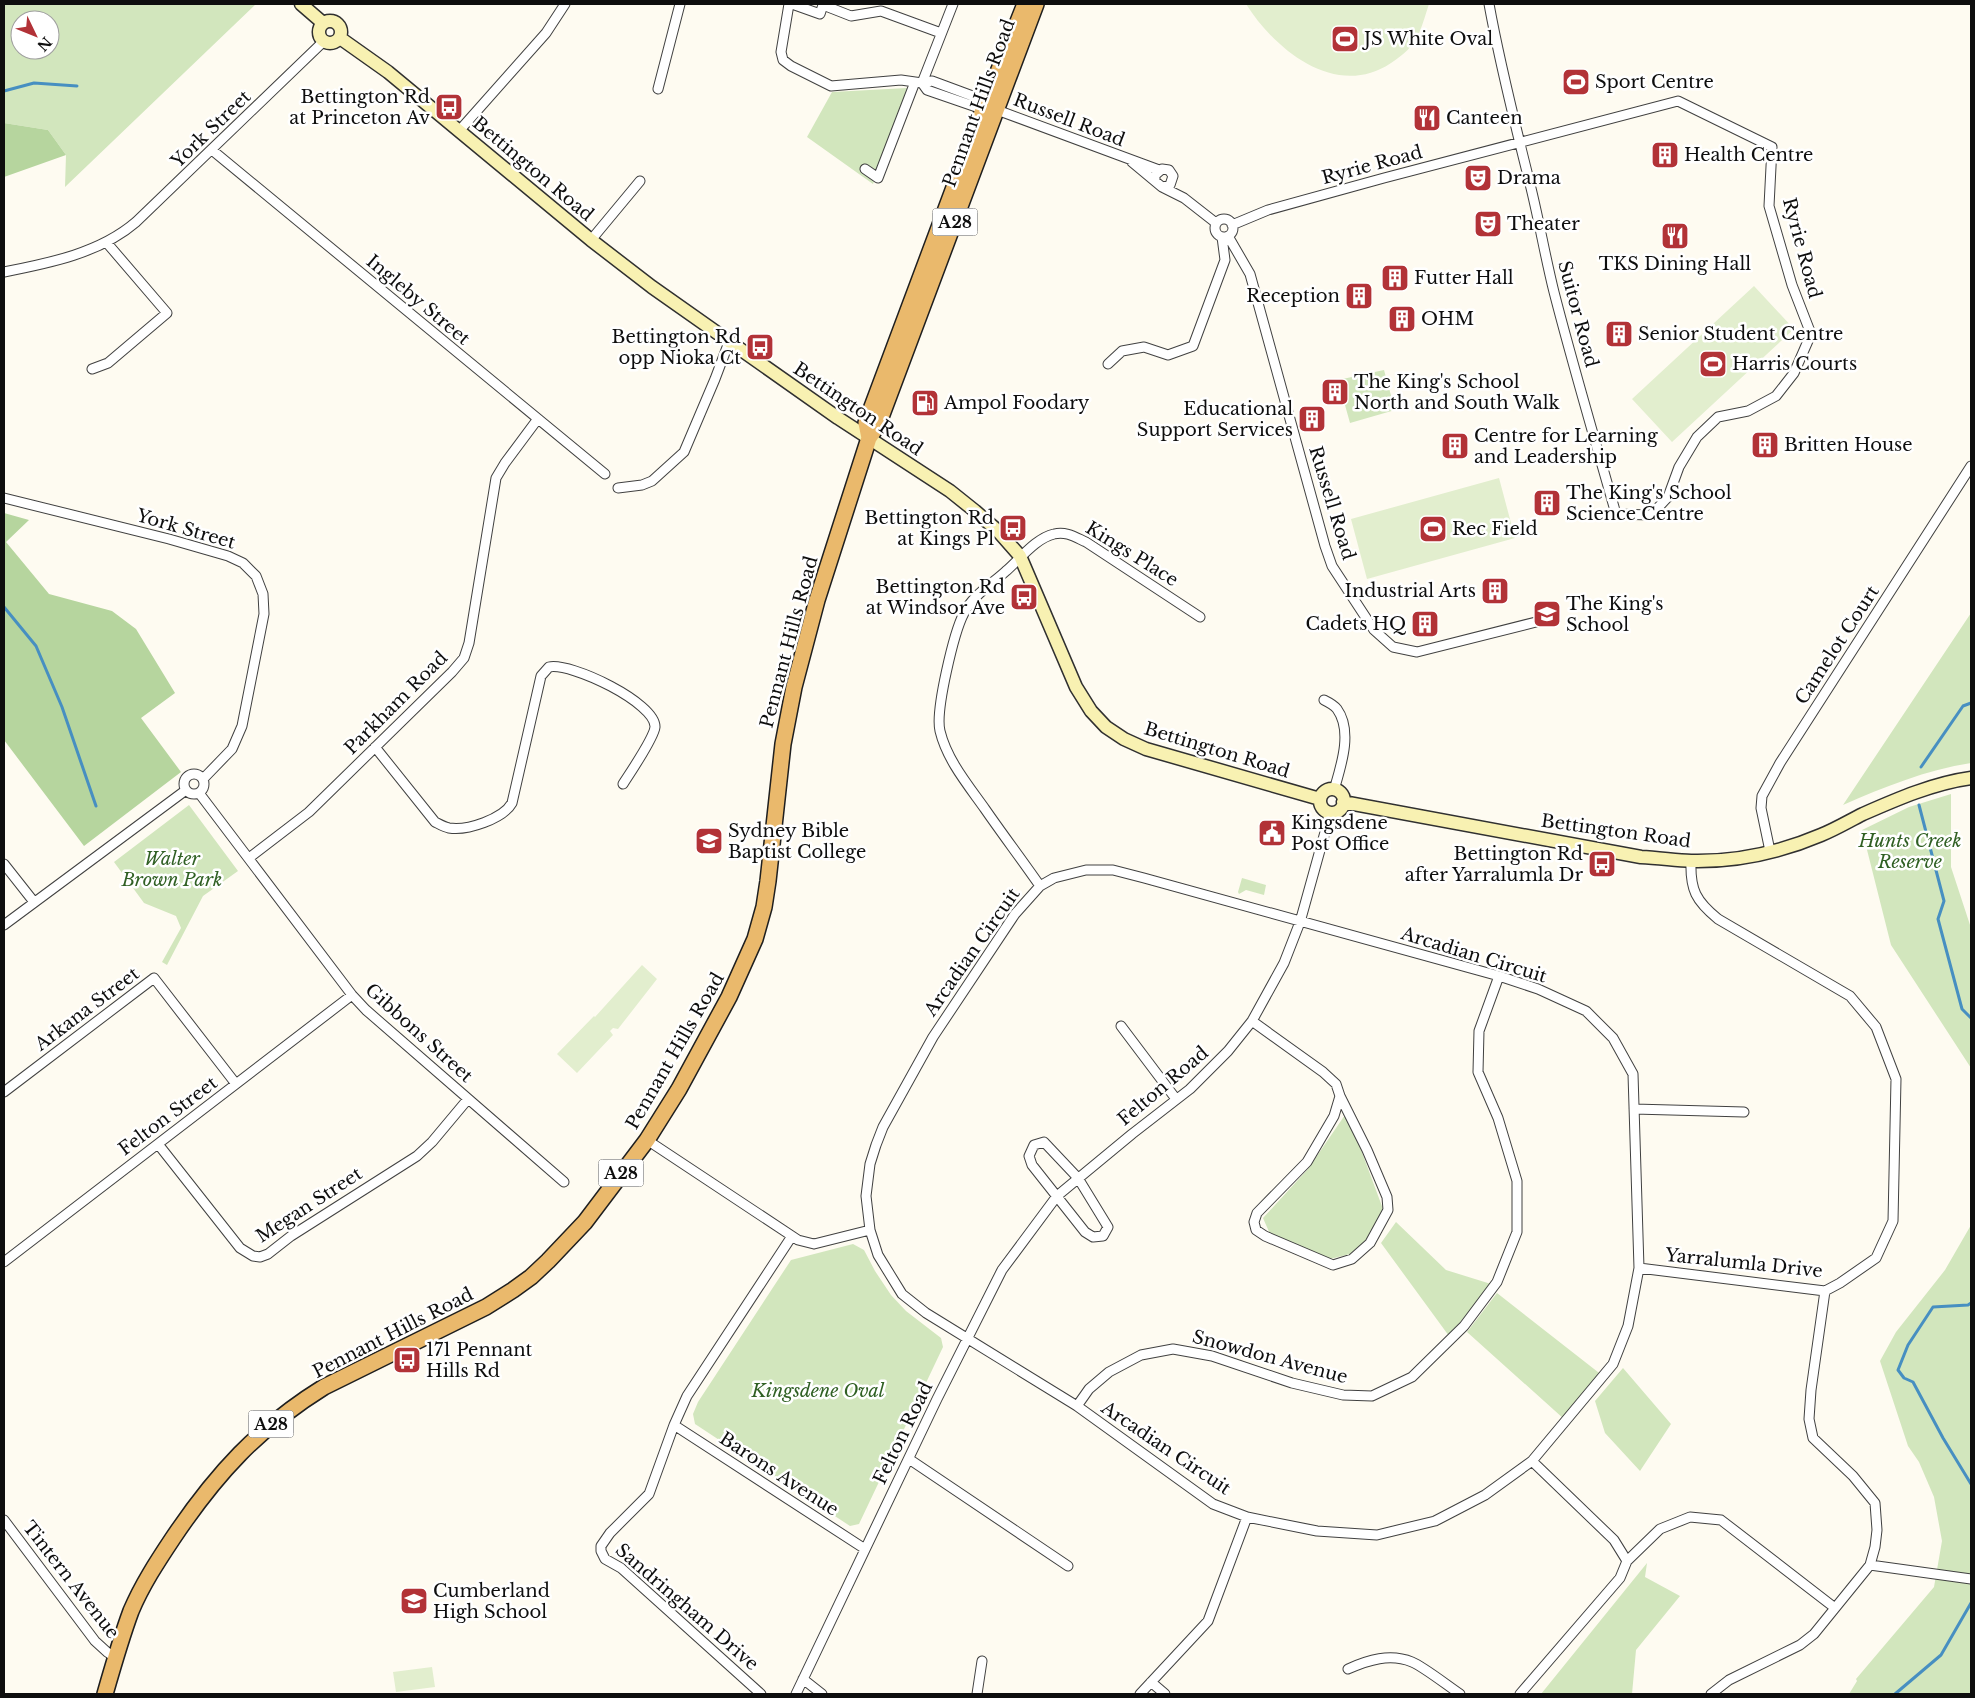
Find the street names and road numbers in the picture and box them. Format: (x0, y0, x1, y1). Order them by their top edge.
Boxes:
street label: Pennant Hills Road (938, 16, 1020, 190)
street label: York Street (166, 86, 255, 173)
street label: Russell Road (1010, 89, 1128, 151)
street label: Bettington Road (468, 112, 598, 226)
street label: Ryrie Road (1319, 141, 1425, 189)
street label: Ryrie Road (1778, 195, 1826, 301)
road number: A28 (932, 208, 978, 236)
street label: Ingleby Street (362, 250, 474, 350)
street label: Suitor Road (1553, 258, 1603, 370)
street label: Bettington Road (789, 358, 927, 460)
street label: Russell Road (1304, 444, 1360, 562)
street label: York Street (133, 504, 238, 554)
street label: Kings Place (1082, 517, 1182, 591)
street label: Pennant Hills Road (755, 554, 823, 730)
street label: Camelot Court (1790, 581, 1884, 709)
street label: Parkham Road (340, 647, 452, 759)
street label: Bettington Road (1142, 717, 1292, 783)
street label: Bettington Road (1540, 810, 1692, 852)
street label: Arcadian Circuit (919, 884, 1025, 1021)
street label: Arcadian Circuit (1397, 922, 1550, 988)
street label: Arkana Street (30, 962, 144, 1056)
street label: Pennant Hills Road (621, 969, 729, 1133)
street label: Gibbons Street (361, 979, 477, 1087)
street label: Felton Road (1113, 1042, 1213, 1130)
street label: Felton Street (114, 1072, 222, 1160)
road number: A28 (598, 1160, 644, 1186)
street label: Megan Street (252, 1162, 366, 1247)
street label: Yarralumla Drive (1663, 1244, 1824, 1282)
street label: Pennant Hills Road (309, 1283, 477, 1383)
street label: Snowdon Avenue (1190, 1326, 1350, 1388)
street label: Felton Road (869, 1378, 937, 1488)
street label: Arcadian Circuit (1096, 1396, 1235, 1500)
road number: A28 (248, 1410, 294, 1438)
street label: Barons Avenue (715, 1427, 843, 1521)
street label: Tintern Avenue (18, 1517, 124, 1643)
street label: Sandringham Drive (611, 1539, 763, 1675)

